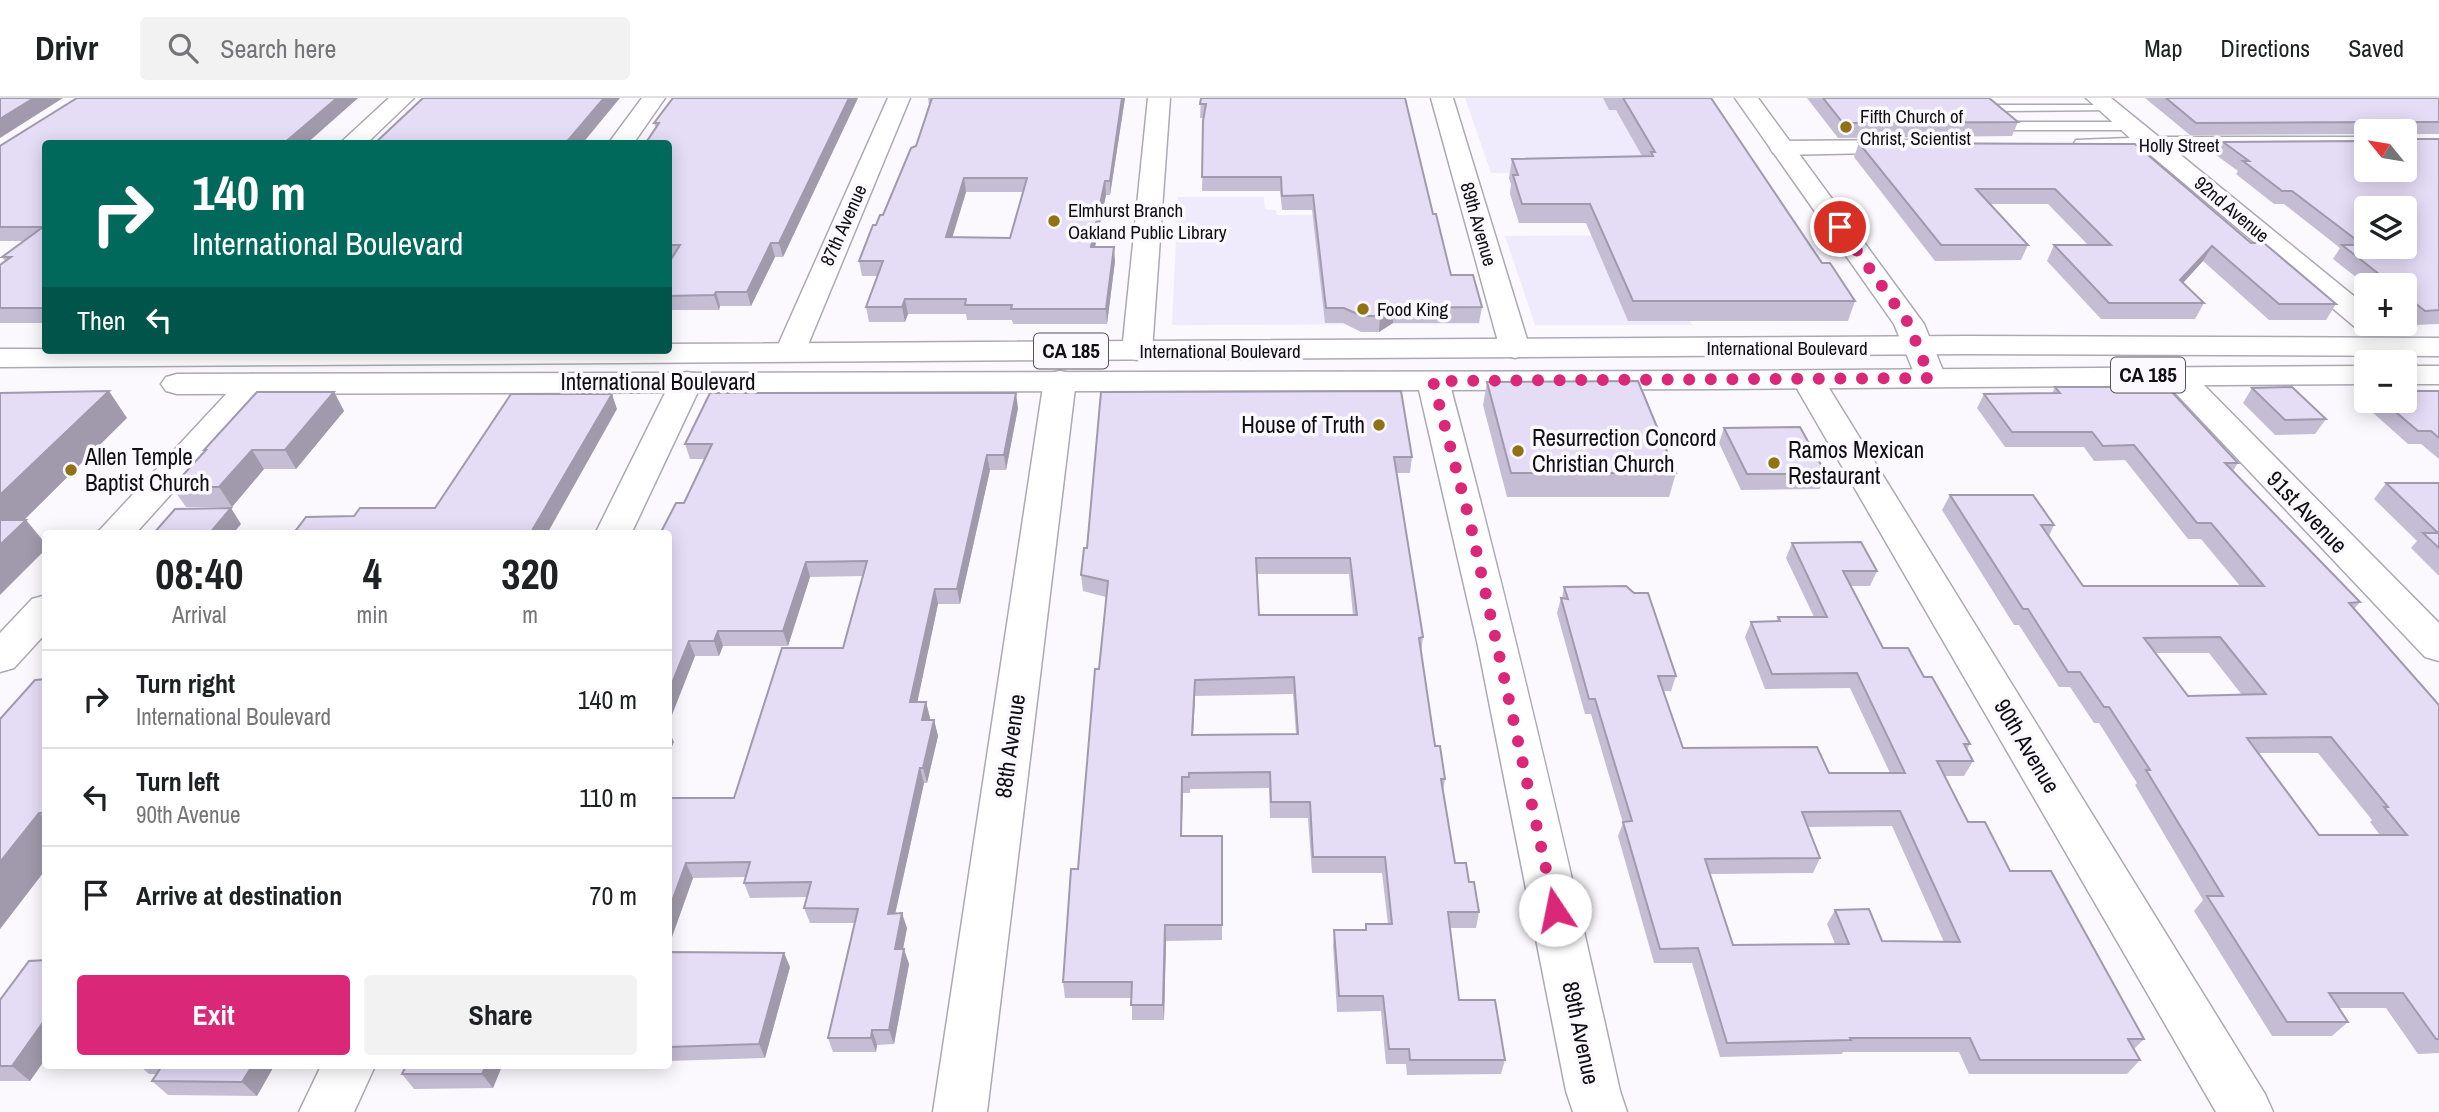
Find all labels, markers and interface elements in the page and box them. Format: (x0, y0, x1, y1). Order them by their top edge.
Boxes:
search box (140, 17, 630, 80)
text: Drivr (35, 26, 98, 70)
icon: search (164, 29, 202, 67)
text: Search here (220, 31, 336, 66)
text: Map (2144, 32, 2182, 64)
text: Directions (2220, 32, 2310, 64)
text: Saved (2348, 32, 2404, 64)
place label: Fifth Church of Christ, Scientist (1860, 103, 1972, 151)
marker: Fifth Church of Christ, Scientist (1838, 119, 1854, 135)
north arrow (2354, 119, 2417, 182)
map controls (2354, 119, 2417, 413)
street label: Holly Street (2139, 132, 2220, 158)
text: 140 m (192, 159, 306, 225)
icon: right (77, 168, 168, 259)
street label: 92nd Avenue (2189, 170, 2275, 248)
street label: 89th Avenue (1455, 179, 1503, 269)
street label: 87th Avenue (814, 180, 872, 270)
button: layers (2354, 196, 2417, 259)
place label: Elmhurst Branch Oakland Public Library (1068, 197, 1227, 245)
pin (1810, 197, 1870, 257)
icon: arrive (1821, 208, 1859, 246)
marker: Elmhurst Branch Oakland Public Library (1046, 213, 1062, 229)
text: International Boulevard (192, 222, 463, 265)
button: + (2354, 273, 2417, 336)
place label: Food King (1377, 296, 1448, 322)
icon: left (140, 301, 178, 339)
marker: Food King (1355, 301, 1371, 317)
text: Then (77, 303, 126, 338)
road number: CA 185 (1034, 334, 1108, 368)
street label: International Boulevard (1706, 335, 1868, 361)
street label: International Boulevard (1139, 338, 1301, 364)
button: − (2354, 350, 2417, 413)
road number: CA 185 (2111, 358, 2185, 392)
street label: International Boulevard (560, 366, 756, 397)
place label: House of Truth (1241, 409, 1365, 440)
marker: House of Truth (1371, 417, 1387, 433)
place label: Resurrection Concord Christian Church (1532, 422, 1716, 479)
place label: Ramos Mexican Restaurant (1788, 434, 1924, 491)
place label: Allen Temple Baptist Church (84, 441, 210, 498)
marker: Resurrection Concord Christian Church (1510, 443, 1526, 459)
marker: Ramos Mexican Restaurant (1766, 455, 1782, 471)
marker: Allen Temple Baptist Church (63, 462, 79, 478)
street label: 91st Avenue (2260, 464, 2354, 560)
text: 08:40 (155, 546, 243, 602)
text: 4 (363, 546, 382, 602)
text: 320 (501, 546, 559, 602)
text: Arrival (172, 599, 227, 630)
text: min (357, 599, 388, 630)
text: m (522, 599, 538, 630)
text: Turn right (136, 666, 235, 701)
icon: right (77, 680, 115, 718)
text: 140 m (578, 682, 637, 717)
street label: 88th Avenue (987, 692, 1032, 800)
street label: 90th Avenue (1987, 693, 2068, 799)
text: International Boulevard (136, 701, 331, 732)
text: Turn left (136, 764, 220, 799)
icon: left (77, 778, 115, 816)
text: 110 m (579, 780, 637, 815)
text: 90th Avenue (136, 799, 241, 830)
position arrow (1518, 873, 1592, 947)
icon: arrive (77, 876, 115, 914)
text: Arrive at destination (136, 878, 342, 913)
text: 70 m (590, 878, 637, 913)
button: Exit (77, 975, 350, 1055)
button: Share (364, 975, 637, 1055)
street label: 89th Avenue (1555, 979, 1608, 1087)

